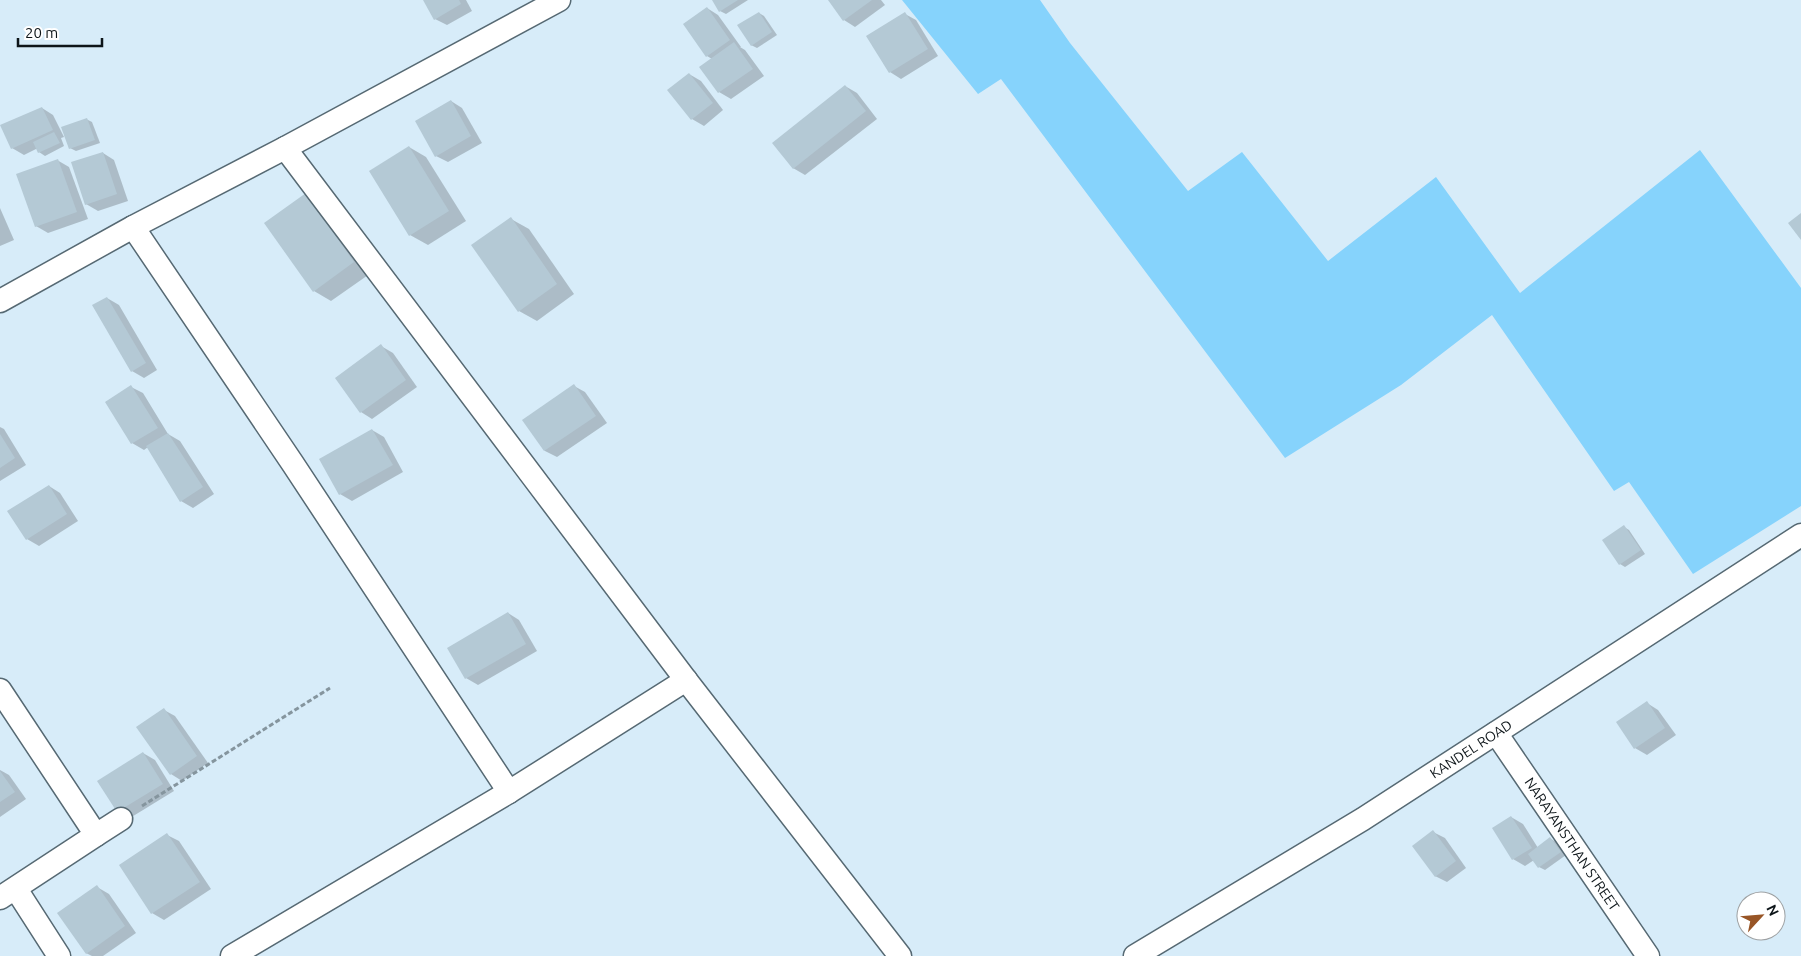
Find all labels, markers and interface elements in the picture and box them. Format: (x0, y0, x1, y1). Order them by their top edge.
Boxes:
scale bar (18, 15, 101, 47)
text: 20 m (25, 24, 58, 41)
street label: KANDEL ROAD (1427, 716, 1515, 781)
street label: NARAYANSTHAN STREET (1521, 774, 1623, 914)
north arrow (1736, 891, 1786, 941)
text: N (1763, 902, 1782, 919)

